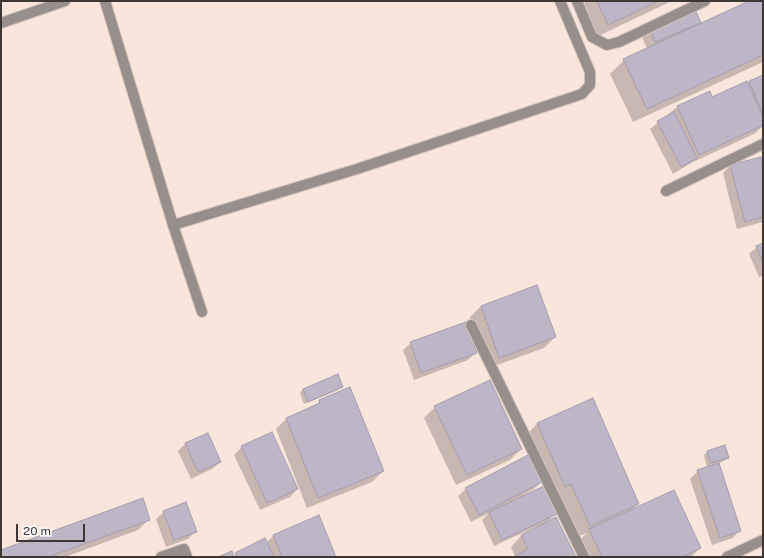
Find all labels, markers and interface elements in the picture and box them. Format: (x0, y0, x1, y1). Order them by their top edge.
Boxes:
scale bar (18, 516, 87, 542)
text: 20 m (23, 524, 51, 538)

